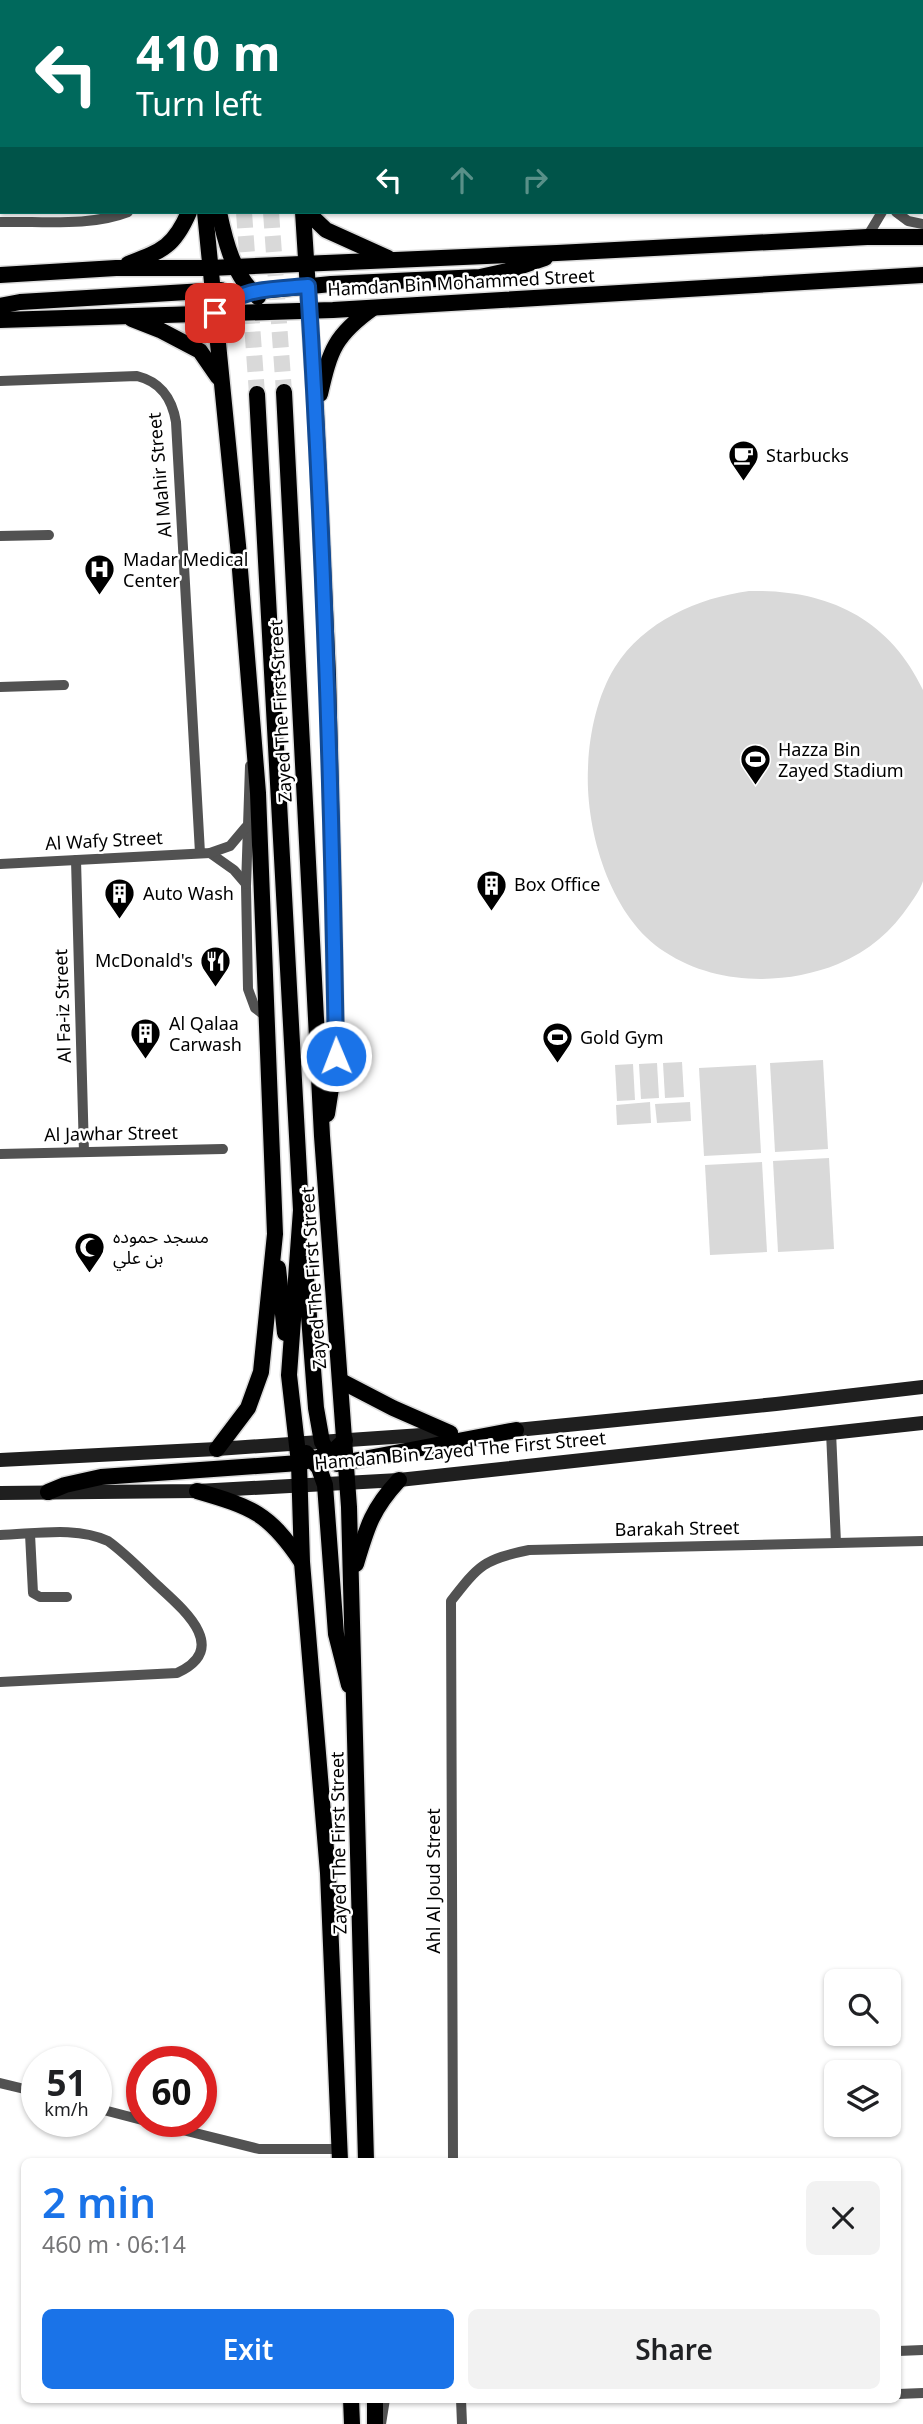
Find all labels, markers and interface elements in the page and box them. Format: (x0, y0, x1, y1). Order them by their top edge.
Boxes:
text: 410 m (136, 19, 281, 85)
icon: left (21, 28, 112, 119)
text: Turn left (136, 82, 262, 125)
icon: left (370, 161, 408, 199)
icon: ahead (443, 161, 481, 199)
icon: right (516, 161, 554, 199)
street label: Hamdan Bin Mohammed Street (327, 263, 596, 301)
pin (185, 283, 245, 343)
icon: arrive (196, 294, 234, 332)
street label: Al Mahir Street (142, 411, 176, 539)
cafe icon: Starbucks (726, 439, 760, 483)
place label: Starbucks (766, 443, 849, 467)
place label: Madar Medical Center (123, 547, 248, 592)
hospital icon: Madar Medical Center (83, 553, 117, 597)
street label: Zayed The First Street (263, 619, 297, 803)
place label: Hazza Bin Zayed Stadium (778, 737, 904, 782)
sports icon: Hazza Bin Zayed Stadium (738, 743, 772, 787)
street label: Al Wafy Street (45, 825, 164, 855)
building icon: Box Office (474, 868, 508, 912)
place label: Box Office (514, 872, 600, 896)
building icon: Auto Wash (103, 877, 137, 921)
place label: Auto Wash (143, 881, 234, 905)
restaurant icon: McDonald's (199, 944, 233, 988)
street label: Al Fa-iz Street (48, 948, 76, 1063)
place label: McDonald's (95, 948, 193, 972)
place label: Al Qalaa Carwash (169, 1011, 242, 1056)
building icon: Al Qalaa Carwash (129, 1017, 163, 1061)
position arrow (299, 1019, 373, 1093)
sports icon: Gold Gym (540, 1021, 574, 1065)
place label: Gold Gym (580, 1025, 664, 1049)
street label: Al Jawhar Street (44, 1120, 178, 1146)
street label: Zayed The First Street (295, 1186, 331, 1370)
place label: مسجد حموده بن علي (113, 1224, 209, 1271)
mosque icon: مسجد حموده بن علي (73, 1230, 107, 1274)
street label: Hamdan Bin Zayed The First Street (313, 1425, 607, 1475)
street label: Barakah Street (614, 1515, 740, 1541)
street label: Zayed The First Street (324, 1751, 352, 1935)
street label: Ahl Al Joud Street (421, 1808, 445, 1954)
map controls (824, 1969, 901, 2137)
button: search (824, 1969, 901, 2046)
speed limit sign: 60 (126, 2046, 217, 2137)
text: 51 (46, 2059, 87, 2106)
button: layers (824, 2060, 901, 2137)
text: km/h (44, 2097, 89, 2121)
text: 2 min (42, 2173, 156, 2230)
button: close (806, 2181, 880, 2255)
text: 460 m · 06:14 (42, 2228, 186, 2260)
button: Exit (42, 2309, 454, 2389)
button: Share (468, 2309, 880, 2389)

